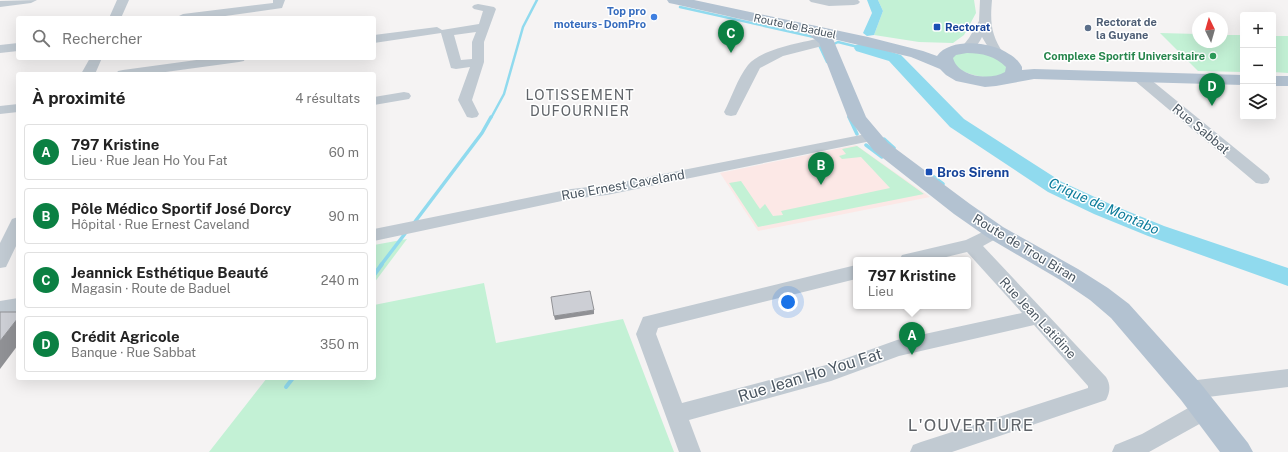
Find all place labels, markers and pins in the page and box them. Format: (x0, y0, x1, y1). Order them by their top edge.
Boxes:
place label: Top pro moteurs- DomPro (554, 5, 646, 30)
marker: Top pro moteurs- DomPro (649, 12, 659, 22)
place label: Rectorat de la Guyane (1096, 16, 1157, 41)
pin: C (718, 20, 744, 53)
place label: Rectorat (945, 21, 991, 33)
marker: Rectorat (932, 22, 942, 32)
marker: Rectorat de la Guyane (1083, 23, 1093, 33)
place label: Complexe Sportif Universitaire (1043, 50, 1205, 62)
marker: Complexe Sportif Universitaire (1208, 51, 1218, 61)
pin: D (1199, 73, 1225, 106)
pin: B (808, 152, 834, 185)
place label: Bros Sirenn (937, 165, 1009, 180)
marker: Bros Sirenn (924, 167, 934, 177)
pin: A (899, 322, 925, 355)

